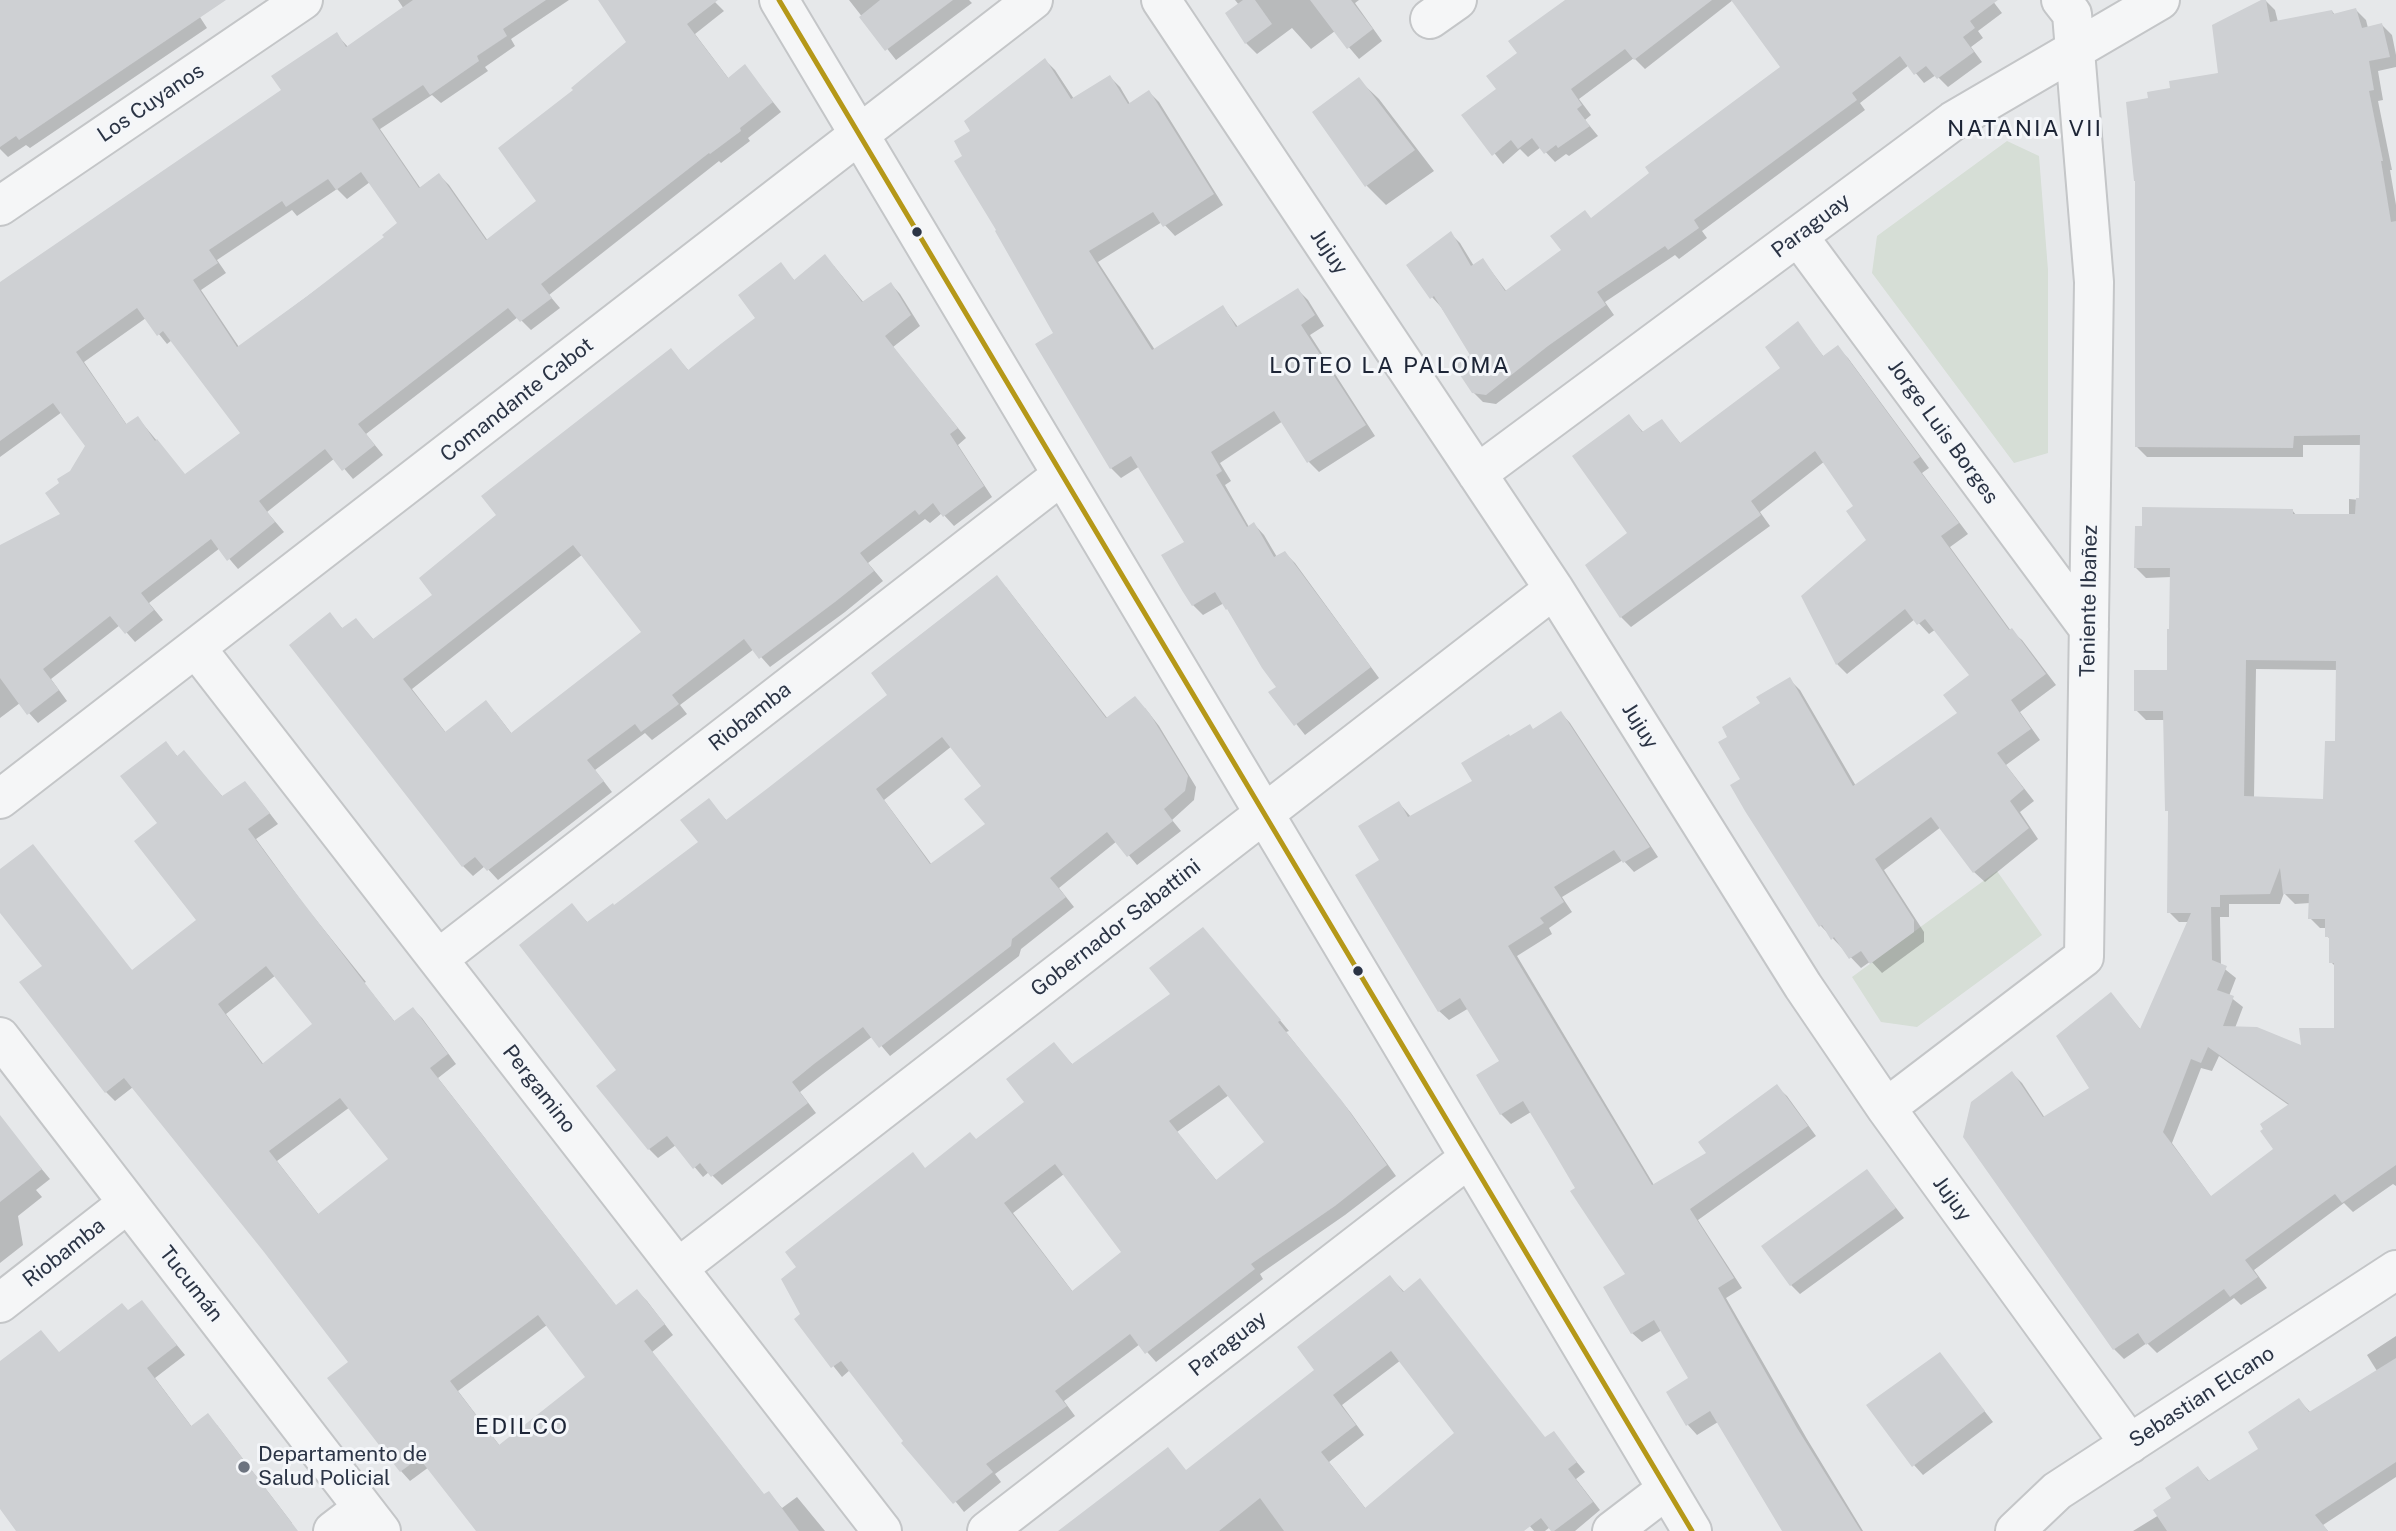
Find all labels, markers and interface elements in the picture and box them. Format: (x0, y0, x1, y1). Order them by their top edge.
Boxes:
street label: Los Cuyanos (93, 58, 209, 148)
district label: NATANIA VII (1948, 115, 2102, 143)
street label: Paraguay (1767, 188, 1855, 264)
unlabelled marker (910, 225, 924, 239)
street label: Jujuy (1305, 225, 1353, 279)
street label: Comandante Cabot (436, 333, 598, 467)
district label: LOTEO LA PALOMA (1271, 352, 1509, 380)
street label: Jorge Luis Borges (1882, 355, 2004, 509)
street label: Teniente Ibañez (2075, 525, 2103, 677)
street label: Riobamba (704, 677, 796, 757)
street label: Jujuy (1616, 698, 1664, 754)
street label: Gobernador Sabattini (1026, 854, 1206, 1002)
unlabelled marker (1351, 964, 1365, 978)
street label: Pergamino (497, 1040, 581, 1138)
street label: Jujuy (1927, 1172, 1977, 1226)
street label: Riobamba (18, 1213, 110, 1293)
street label: Tucumán (154, 1241, 228, 1327)
street label: Paraguay (1184, 1306, 1272, 1382)
street label: Sebastian Elcano (2125, 1341, 2279, 1453)
district label: EDILCO (476, 1413, 568, 1441)
place label: Departamento de Salud Policial (258, 1442, 427, 1492)
marker: Departamento de Salud Policial (236, 1459, 252, 1475)

